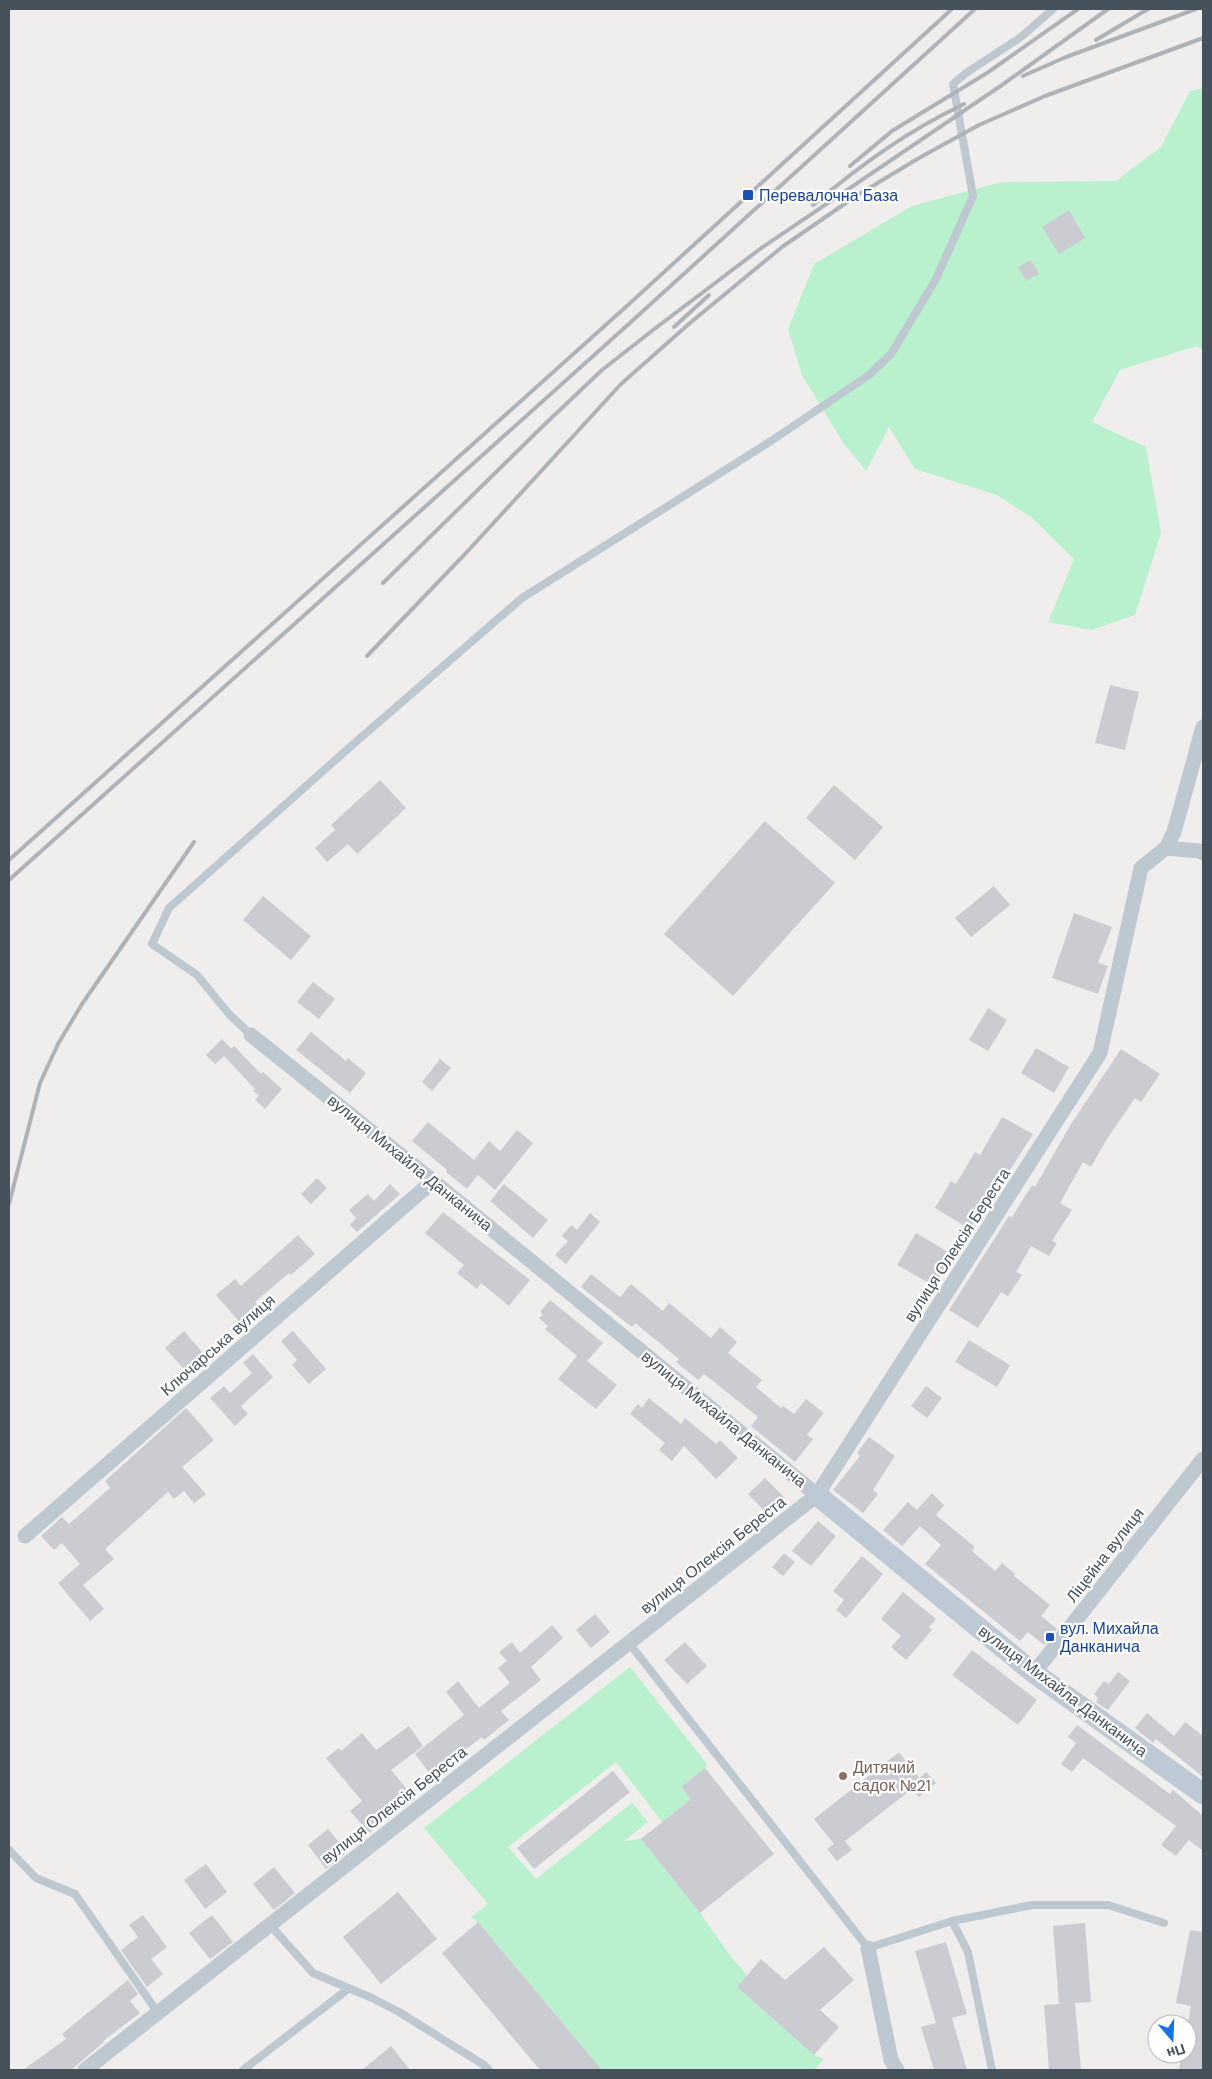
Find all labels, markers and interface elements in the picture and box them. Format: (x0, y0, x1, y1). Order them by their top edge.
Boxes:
place label: Перевалочна База (759, 185, 898, 206)
marker: Перевалочна База (741, 188, 755, 202)
street label: вулиця Михайла Данканича (323, 1090, 497, 1236)
street label: вулиця Олексія Береста (899, 1164, 1015, 1326)
street label: Ключарська вулиця (156, 1289, 280, 1401)
street label: вулиця Михайла Данканича (637, 1346, 811, 1492)
street label: вулиця Олексія Береста (636, 1491, 790, 1619)
street label: Ліцейна вулиця (1061, 1503, 1149, 1607)
place label: вул. Михайла Данканича (1060, 1618, 1159, 1657)
street label: вулиця Михайла Данканича (974, 1621, 1152, 1762)
marker: вул. Михайла Данканича (1044, 1631, 1056, 1643)
street label: вулиця Олексія Береста (317, 1741, 471, 1869)
place label: Дитячий садок №21 (853, 1757, 931, 1796)
marker: Дитячий садок №21 (837, 1770, 849, 1782)
north arrow (1147, 2014, 1197, 2064)
text: Пн (1165, 2040, 1188, 2063)

